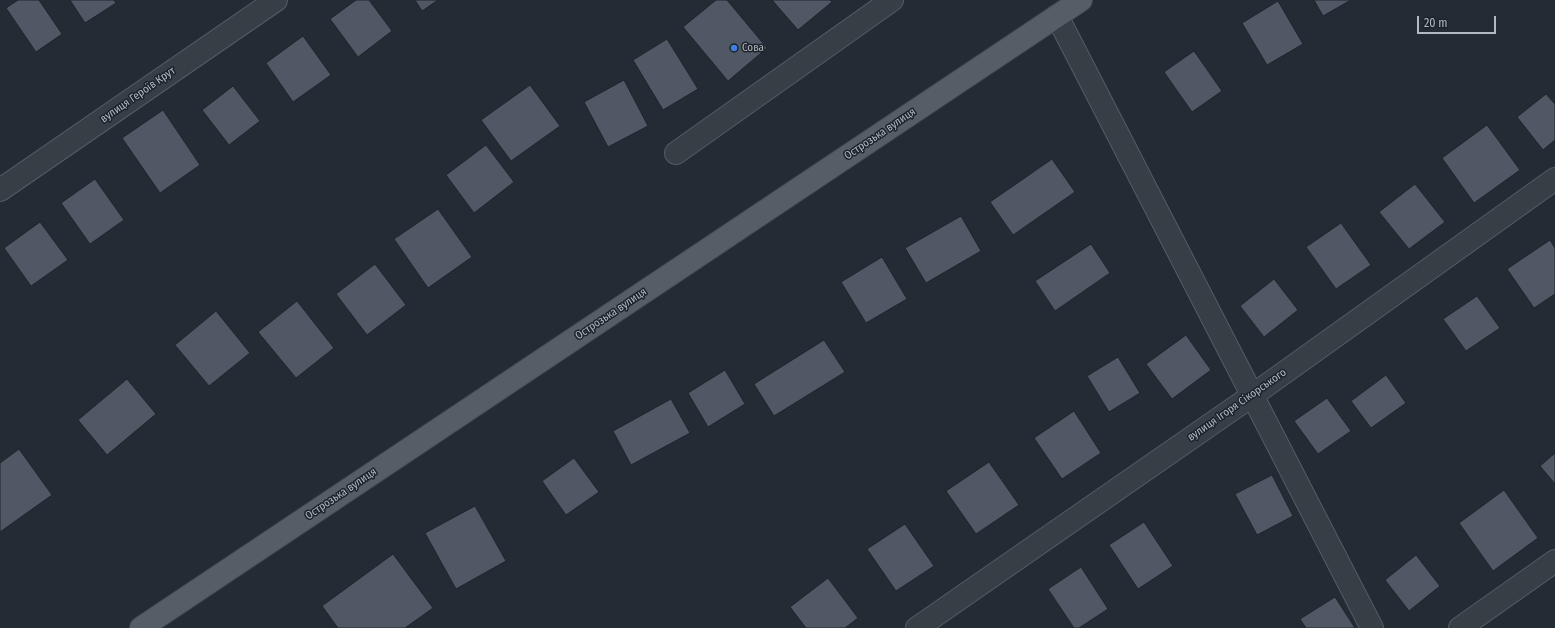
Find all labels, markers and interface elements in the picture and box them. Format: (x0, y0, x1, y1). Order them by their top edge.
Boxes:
scale bar (1419, 8, 1498, 34)
text: 20 m (1424, 16, 1448, 30)
place label: Сова (742, 41, 764, 55)
marker: Сова (729, 43, 739, 53)
street label: вулиця Героїв Крут (98, 64, 178, 126)
street label: Острозька вулиця (842, 105, 918, 163)
street label: Острозька вулиця (573, 285, 649, 343)
street label: вулиця Ігоря Сікорського (1185, 366, 1289, 444)
street label: Острозька вулиця (303, 465, 379, 523)

